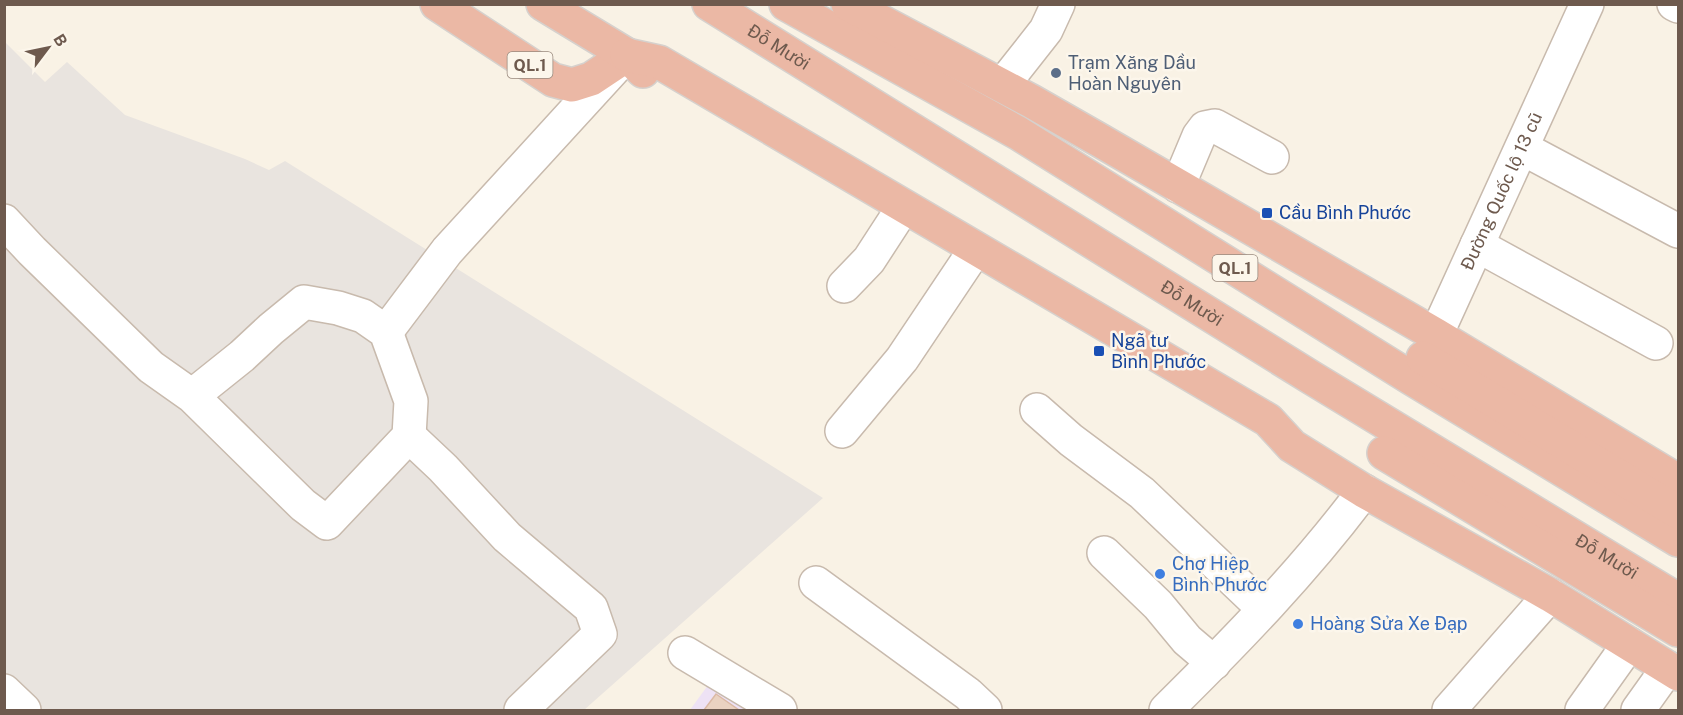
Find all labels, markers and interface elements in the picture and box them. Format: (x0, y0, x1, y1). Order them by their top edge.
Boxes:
north arrow (18, 18, 78, 78)
street label: Đỗ Mười (744, 19, 814, 74)
text: B (49, 31, 71, 50)
road number: QL.1 (508, 52, 552, 78)
place label: Trạm Xăng Dầu Hoàn Nguyên (1068, 52, 1196, 94)
marker: Trạm Xăng Dầu Hoàn Nguyên (1049, 66, 1063, 80)
street label: Đường Quốc lộ 13 cũ (1456, 109, 1546, 273)
place label: Cầu Bình Phước (1279, 202, 1411, 223)
marker: Cầu Bình Phước (1260, 206, 1274, 220)
road number: QL.1 (1212, 255, 1258, 281)
street label: Đỗ Mười (1157, 276, 1227, 330)
place label: Ngã tư Bình Phước (1111, 330, 1206, 372)
marker: Ngã tư Bình Phước (1092, 344, 1106, 358)
street label: Đỗ Mười (1571, 529, 1642, 583)
place label: Chợ Hiệp Bình Phước (1172, 553, 1267, 595)
marker: Chợ Hiệp Bình Phước (1153, 567, 1167, 581)
place label: Hoàng Sửa Xe Đạp (1310, 613, 1468, 634)
marker: Hoàng Sửa Xe Đạp (1291, 617, 1305, 631)

